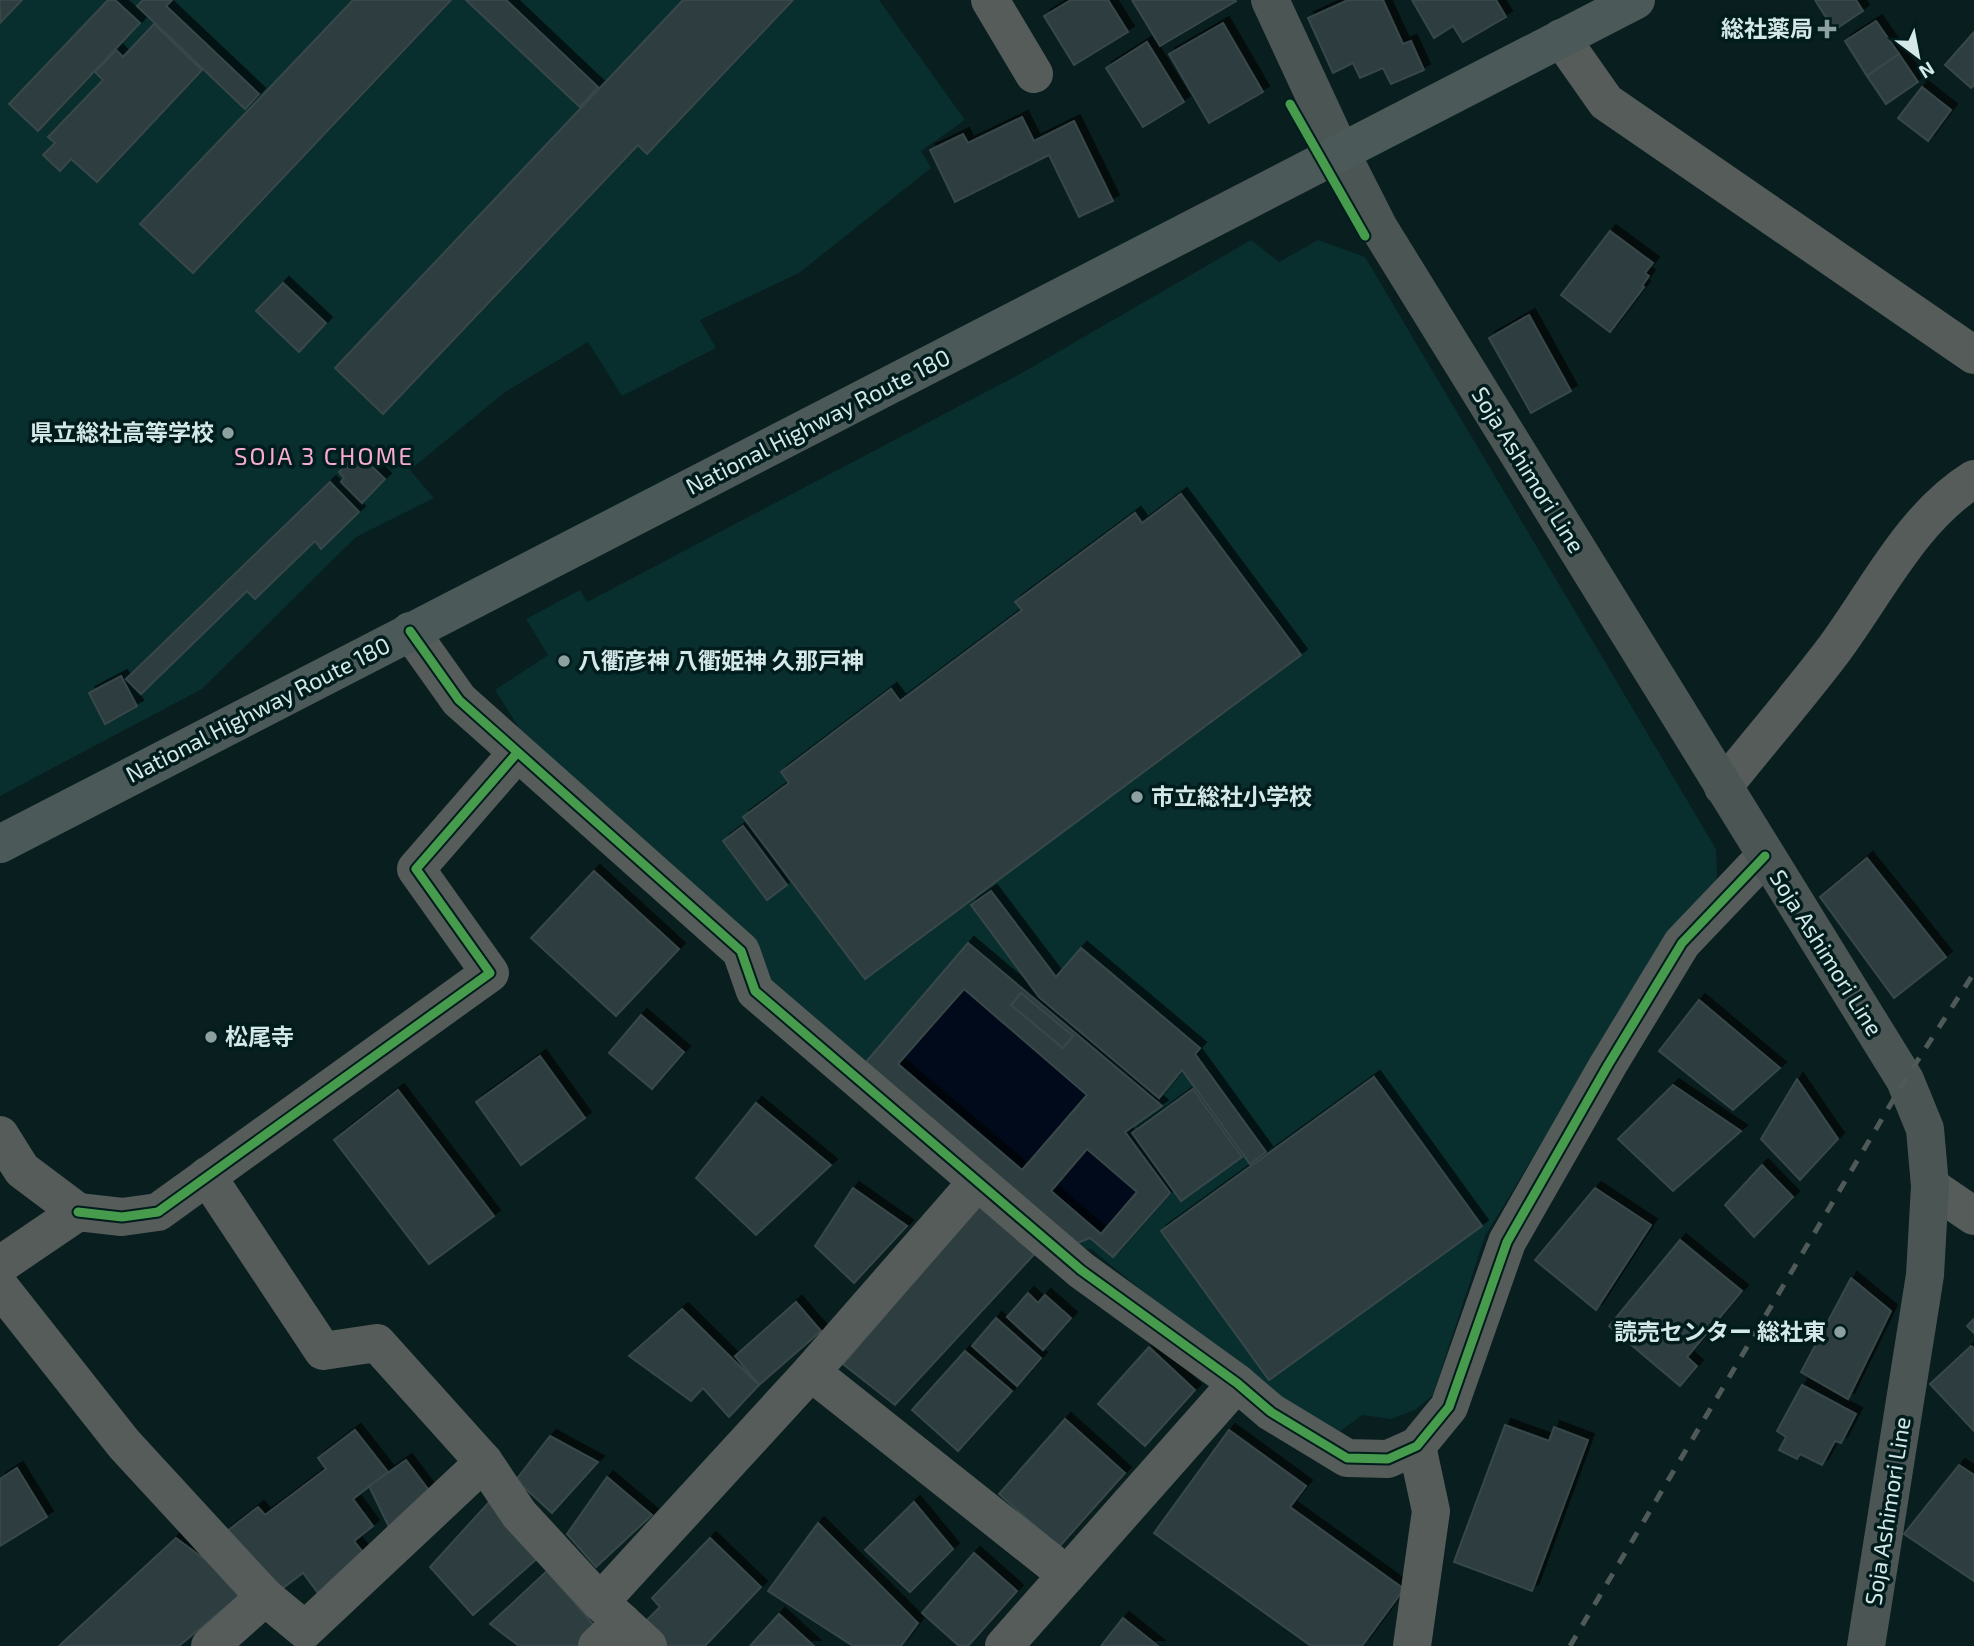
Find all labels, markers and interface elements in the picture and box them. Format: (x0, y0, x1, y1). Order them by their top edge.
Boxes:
place label: 総社薬局 (1721, 14, 1813, 42)
marker: 総社薬局 (1819, 21, 1835, 37)
north arrow (1883, 21, 1953, 91)
text: N (1915, 57, 1939, 84)
street label: National Highway Route 180 (681, 342, 954, 500)
street label: Soja Ashimori Line (1467, 381, 1591, 558)
place label: 県立総社高等学校 (30, 418, 214, 446)
marker: 県立総社高等学校 (220, 425, 236, 441)
district label: SOJA 3 CHOME (234, 441, 414, 470)
street label: National Highway Route 180 (121, 630, 394, 788)
place label: 八衢彦神 八衢姫神 久那戸神 (578, 646, 864, 674)
marker: 八衢彦神 八衢姫神 久那戸神 (556, 653, 572, 669)
place label: 市立総社小学校 (1151, 782, 1312, 810)
marker: 市立総社小学校 (1129, 789, 1145, 805)
street label: Soja Ashimori Line (1765, 864, 1889, 1041)
place label: 松尾寺 (225, 1022, 294, 1050)
marker: 松尾寺 (203, 1029, 219, 1045)
place label: 読売センター 総社東 (1614, 1317, 1826, 1345)
marker: 読売センター 総社東 (1832, 1324, 1848, 1340)
street label: Soja Ashimori Line (1858, 1415, 1916, 1607)

